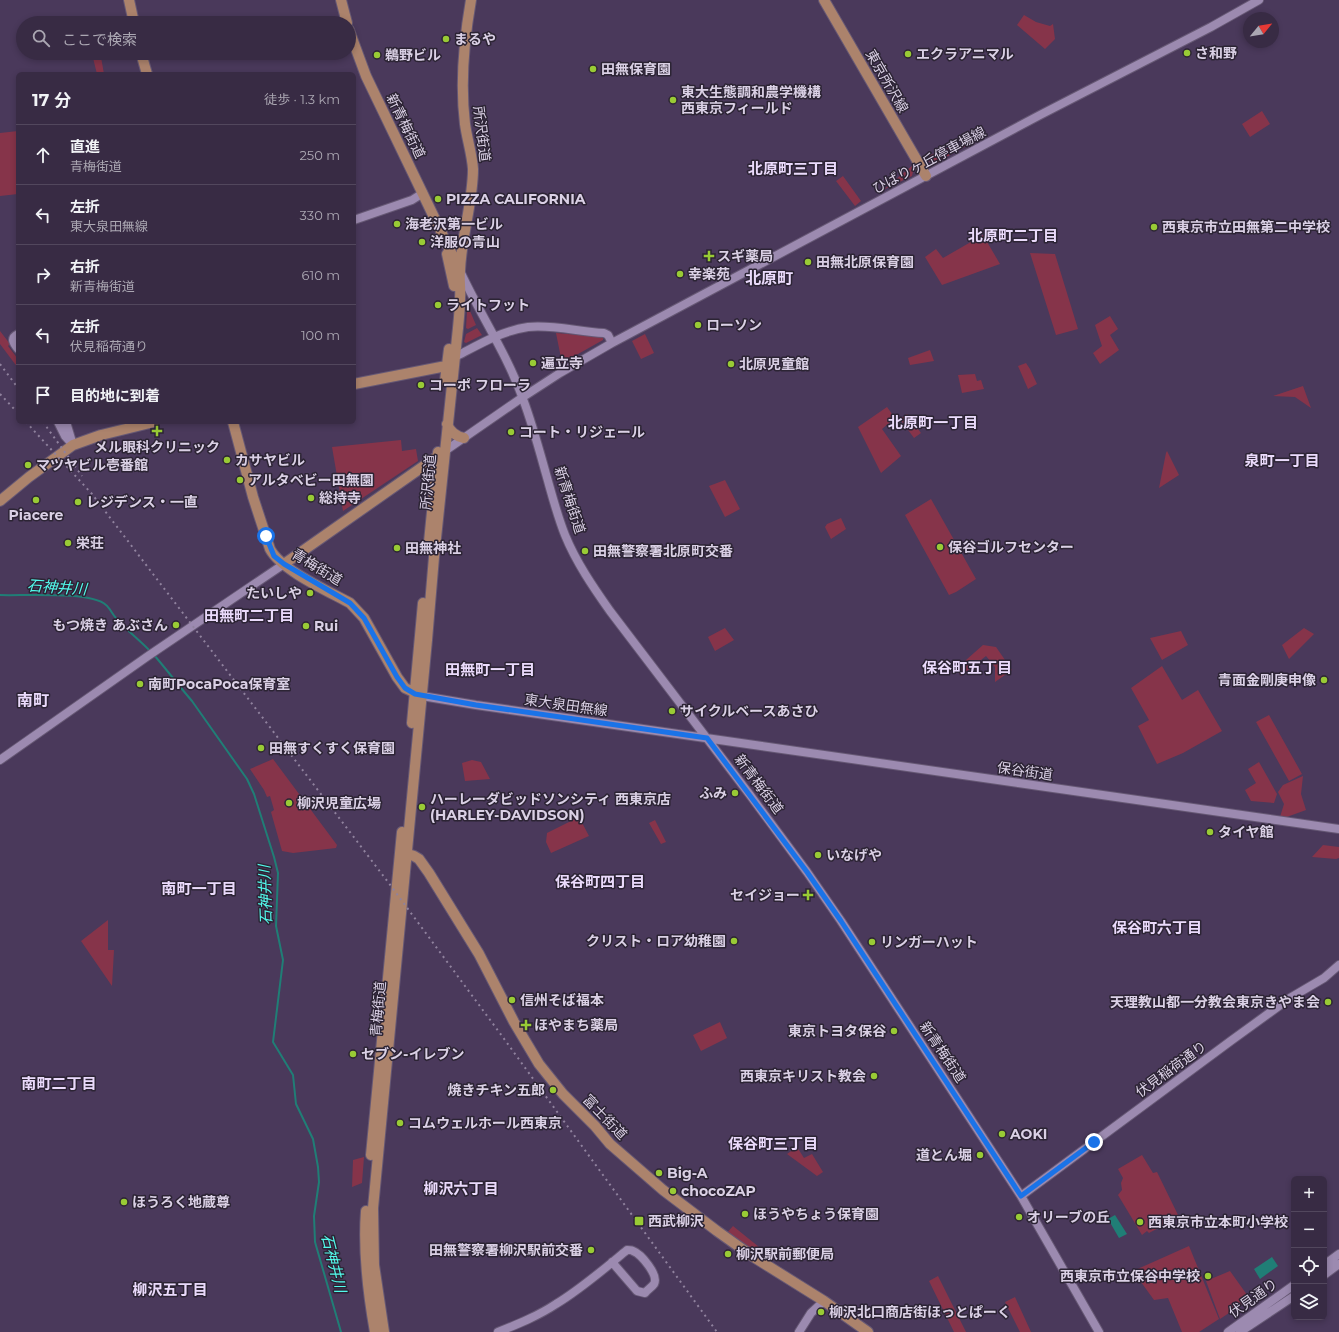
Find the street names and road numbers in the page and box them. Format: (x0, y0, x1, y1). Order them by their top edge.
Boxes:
street label: 東京所沢線 (862, 46, 912, 116)
street label: 新青梅街道 (383, 91, 429, 161)
street label: 所沢街道 (470, 105, 494, 163)
street label: ひばりヶ丘停車場線 (869, 122, 989, 198)
street label: 所沢街道 (417, 453, 439, 511)
street label: 新青梅街道 (551, 464, 589, 536)
street label: 青梅街道 (288, 545, 346, 589)
street label: 東大泉田無線 (523, 690, 609, 720)
street label: 新青梅街道 (731, 751, 787, 817)
street label: 保谷街道 (996, 758, 1054, 784)
street label: 青梅街道 (367, 980, 389, 1038)
street label: 新青梅街道 (916, 1018, 970, 1086)
street label: 伏見稲荷通り (1132, 1037, 1210, 1101)
street label: 富士街道 (579, 1091, 631, 1143)
street label: 伏見通り (1225, 1275, 1281, 1321)

